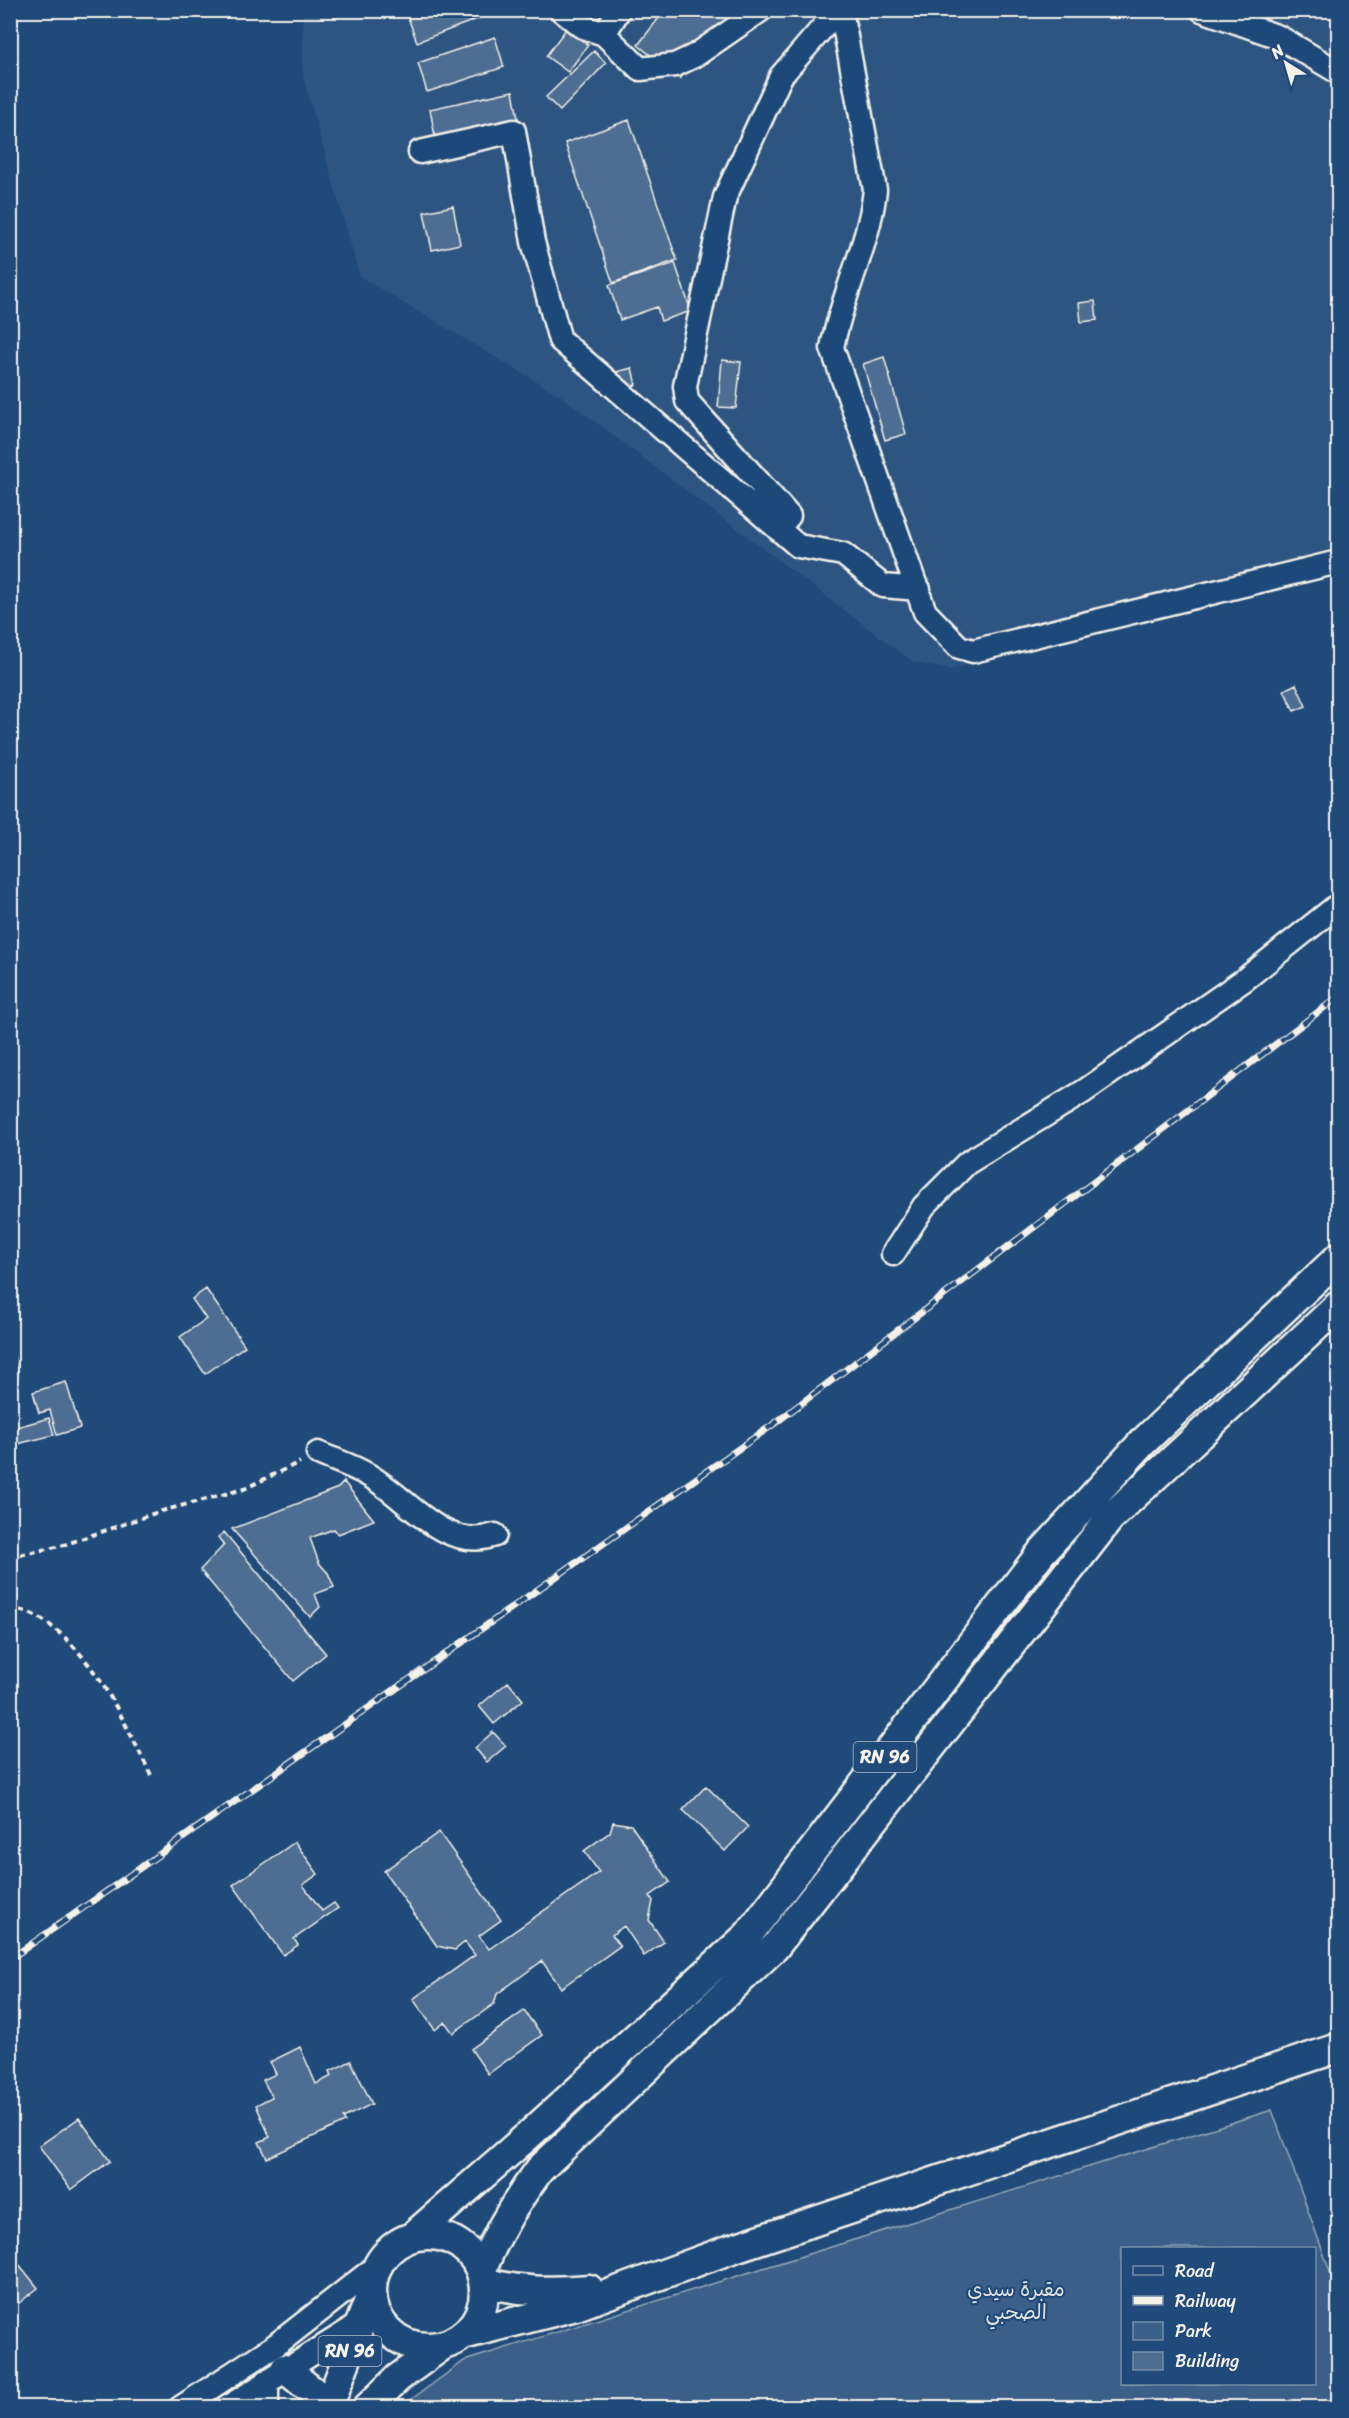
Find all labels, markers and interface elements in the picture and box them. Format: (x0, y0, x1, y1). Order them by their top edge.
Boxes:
north arrow (1256, 33, 1316, 93)
text: N (1263, 36, 1291, 67)
road number: RN 96 (854, 1742, 916, 1772)
legend (1121, 2247, 1316, 2385)
text: Road (1175, 2255, 1215, 2287)
park label: مقبرة سيدي الصحبي (967, 2272, 1065, 2330)
text: Railway (1175, 2285, 1237, 2317)
text: Park (1175, 2315, 1212, 2347)
road number: RN 96 (318, 2336, 382, 2366)
text: Building (1175, 2345, 1239, 2377)

